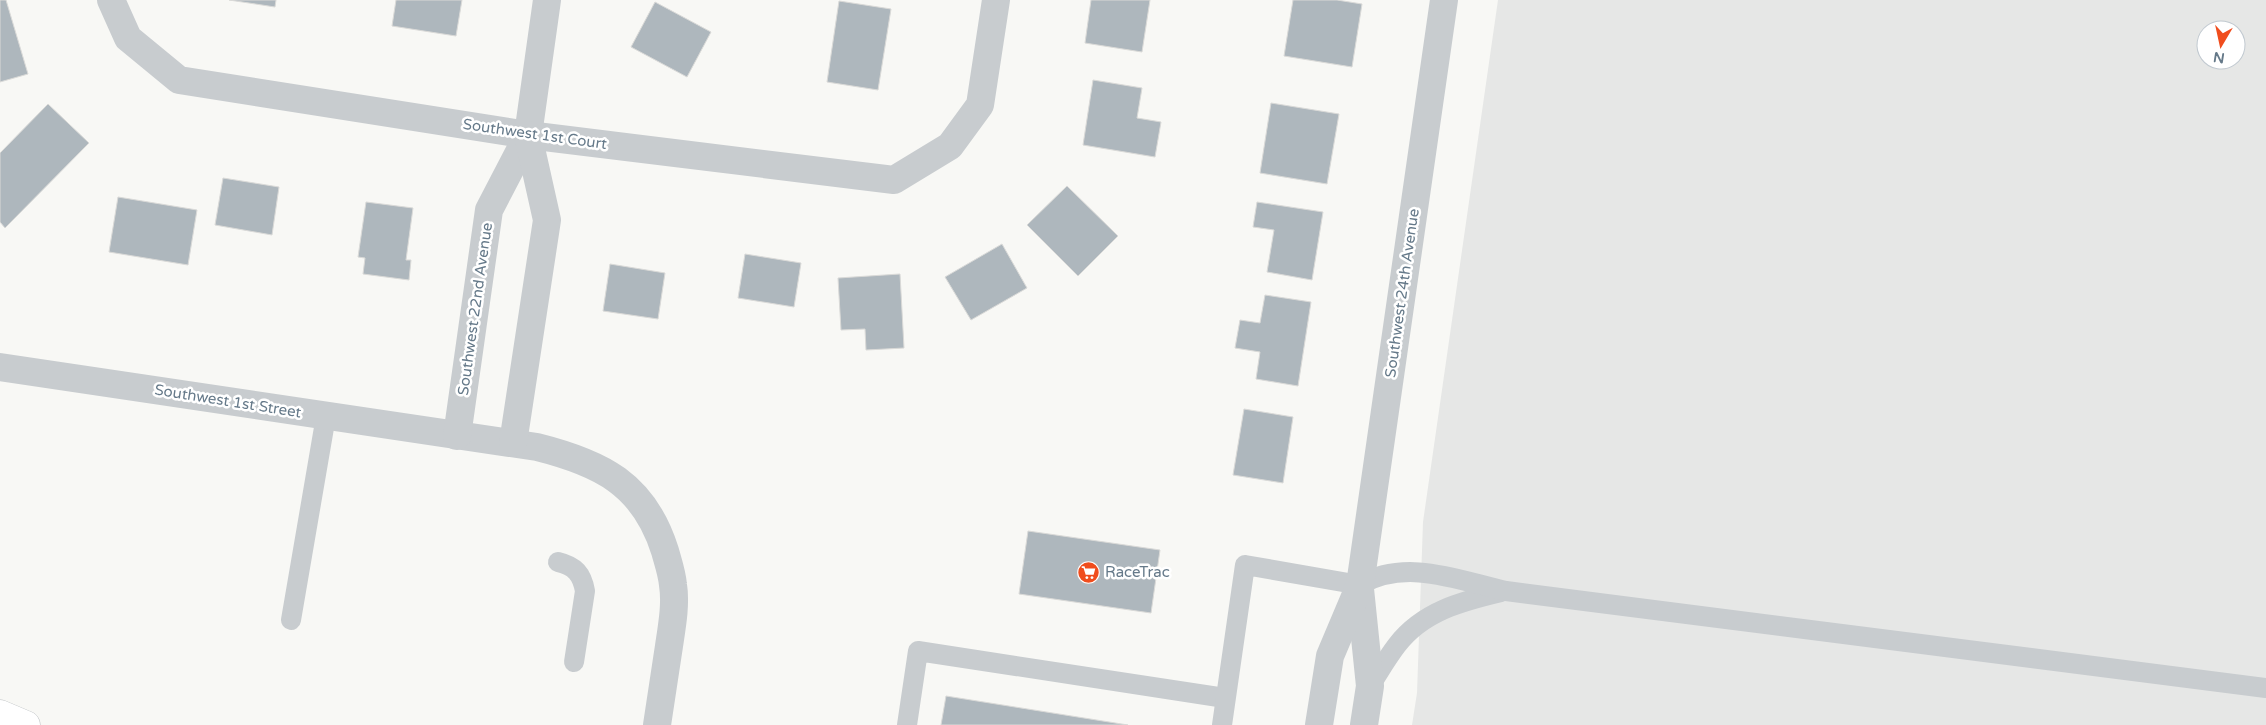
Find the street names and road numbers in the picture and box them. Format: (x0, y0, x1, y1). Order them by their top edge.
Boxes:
street label: Southwest 1st Court (462, 115, 608, 153)
street label: Southwest 24th Avenue (1381, 207, 1423, 379)
street label: Southwest 22nd Avenue (454, 221, 496, 397)
street label: Southwest 1st Street (153, 381, 303, 422)

